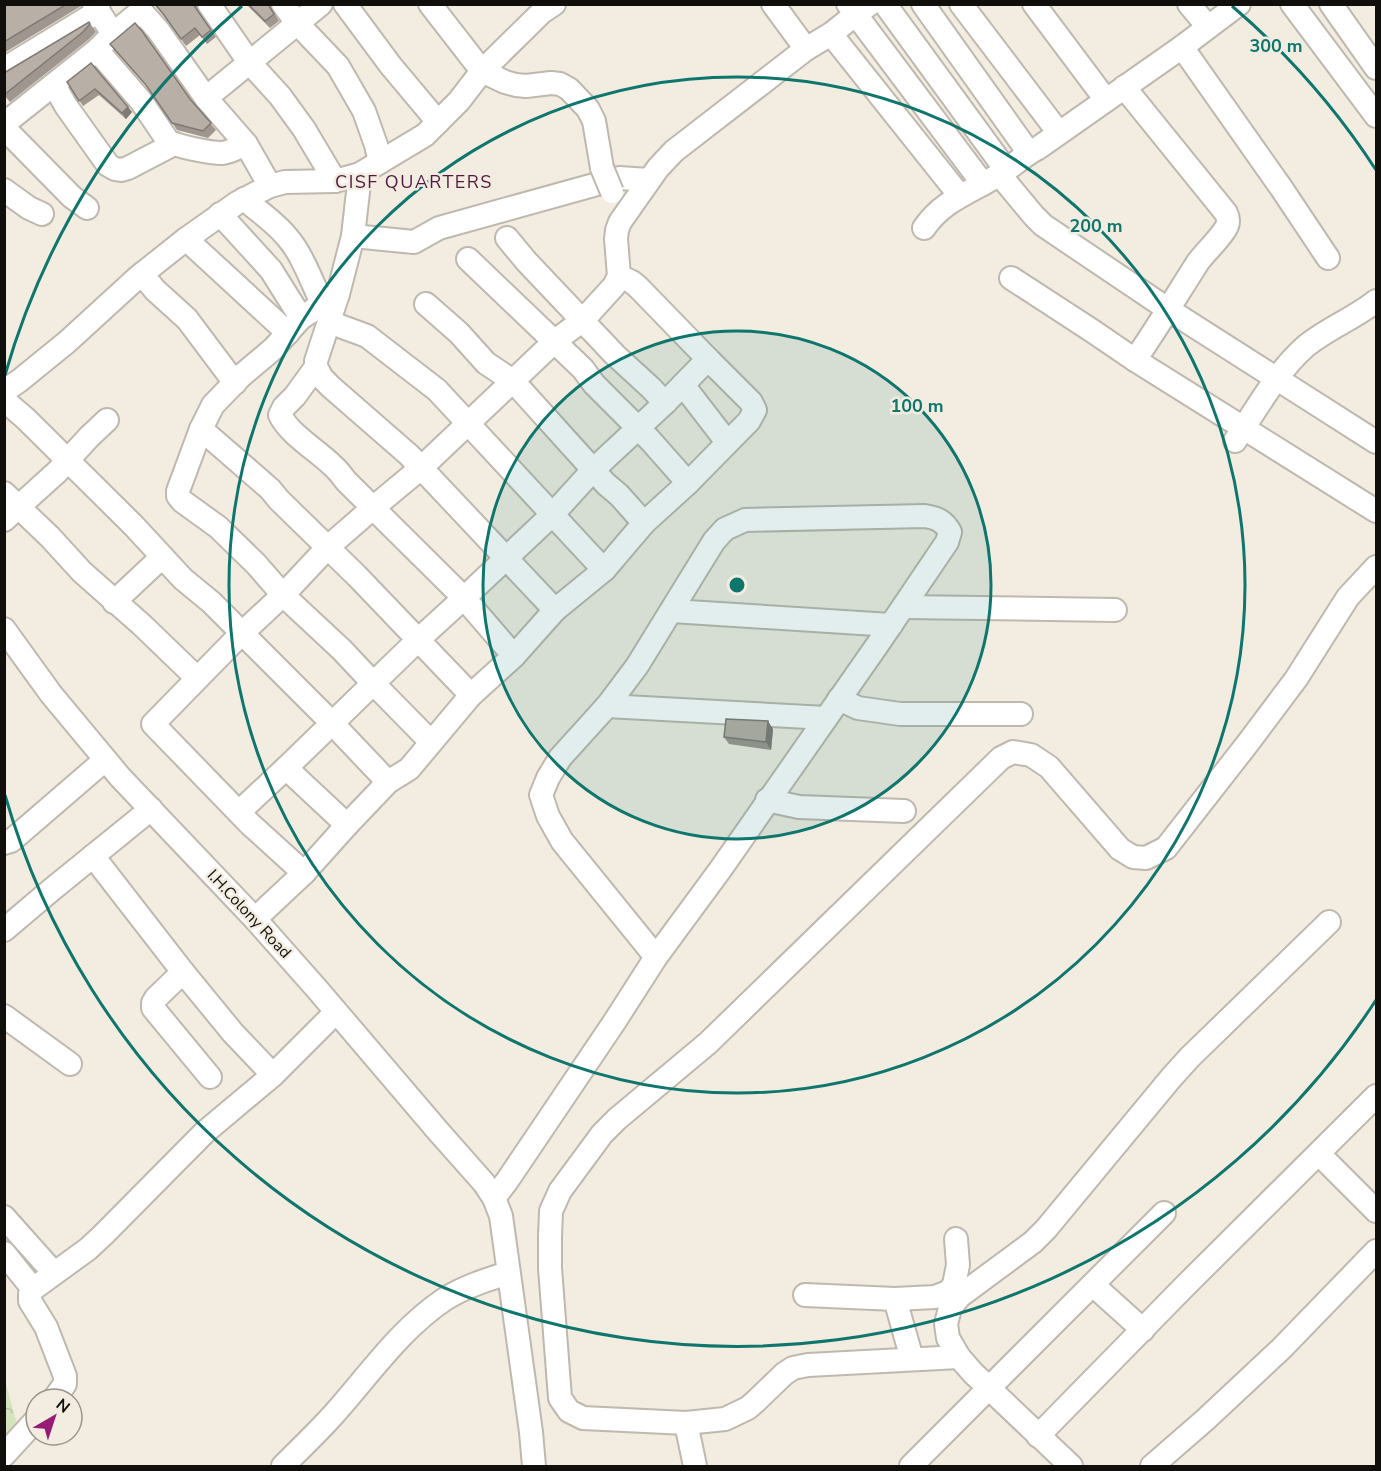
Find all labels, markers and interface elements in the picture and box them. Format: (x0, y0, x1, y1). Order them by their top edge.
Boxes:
text: 300 m (1249, 34, 1303, 58)
district label: CISF QUARTERS (335, 170, 493, 194)
text: 200 m (1069, 214, 1123, 238)
text: 100 m (890, 394, 944, 418)
centre of rings (727, 575, 747, 595)
street label: I.H.Colony Road (202, 865, 296, 963)
north arrow (24, 1387, 84, 1447)
text: N (51, 1394, 74, 1418)

